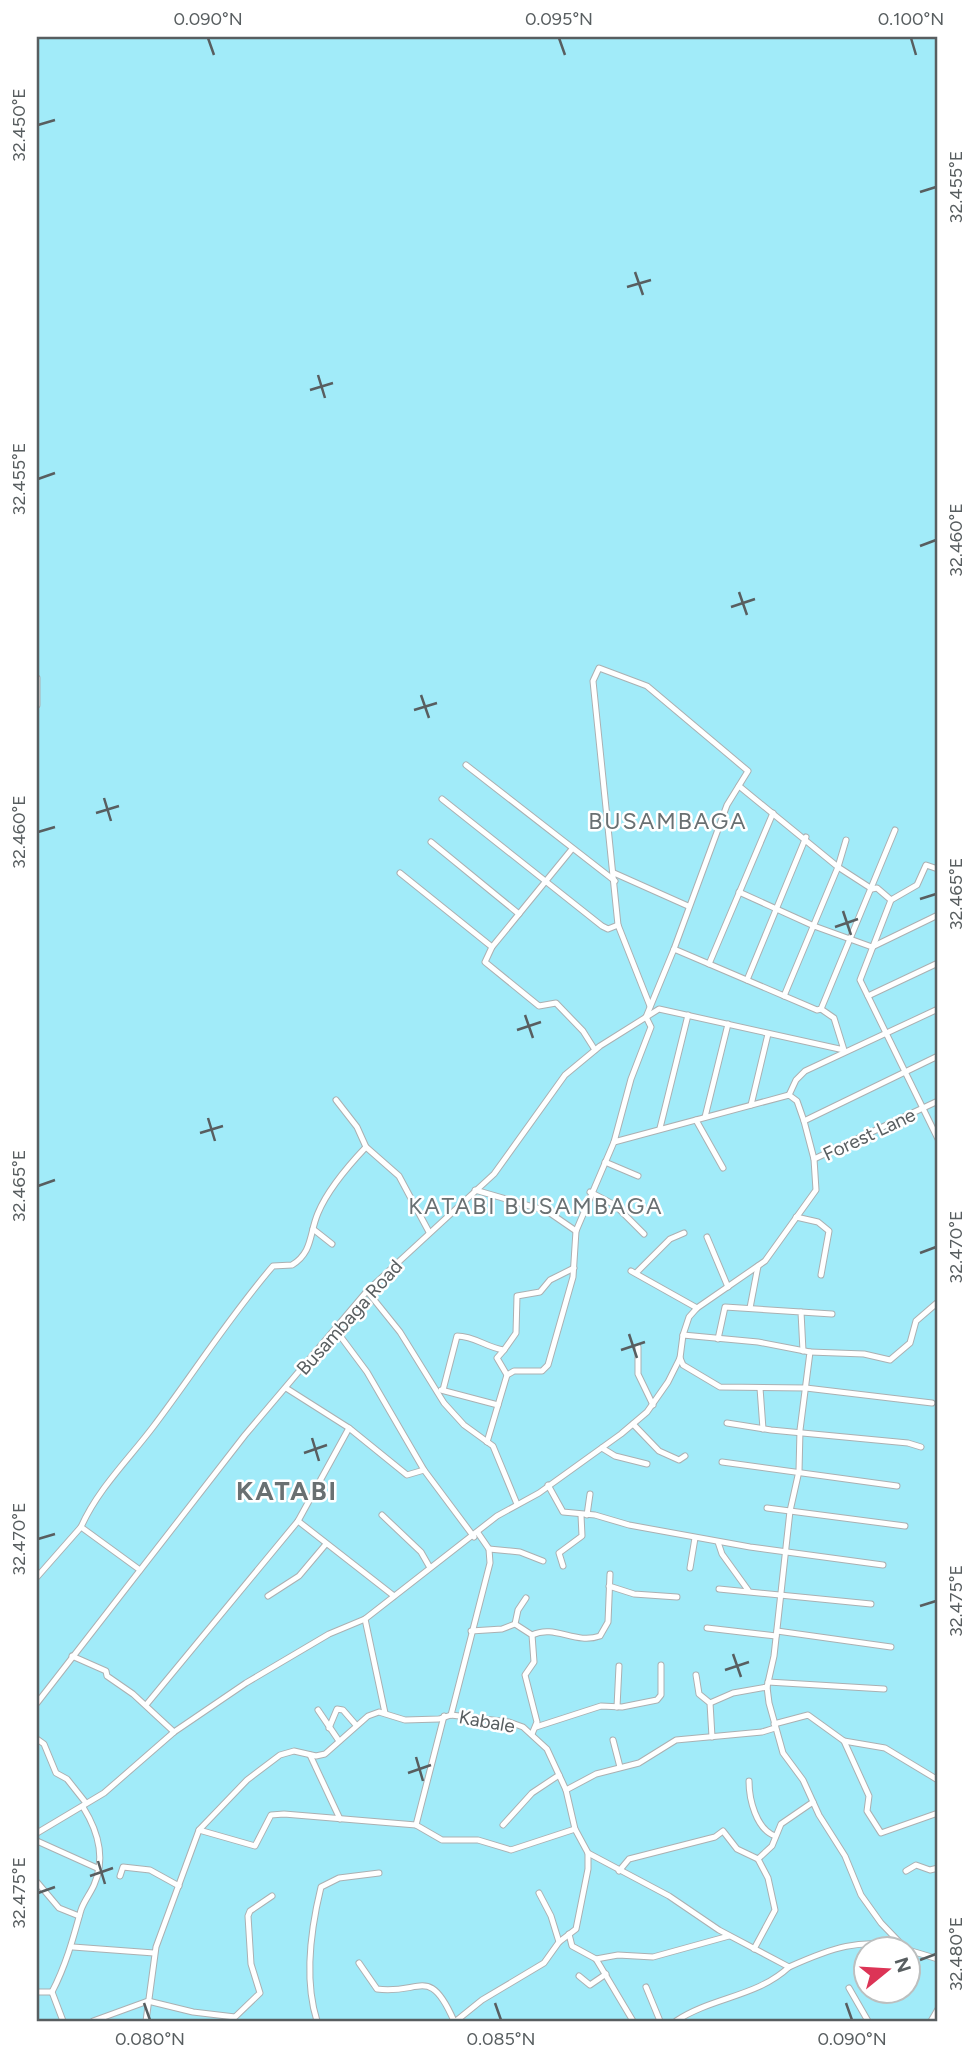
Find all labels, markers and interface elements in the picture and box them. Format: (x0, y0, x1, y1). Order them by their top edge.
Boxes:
text: 0.090°N (173, 8, 243, 30)
text: 0.095°N (525, 8, 593, 30)
text: 0.100°N (878, 8, 944, 30)
text: 32.450°E (8, 88, 30, 162)
text: 32.455°E (945, 151, 967, 223)
text: 32.455°E (8, 443, 30, 515)
text: 32.460°E (945, 503, 967, 577)
text: 32.460°E (8, 795, 30, 869)
district label: BUSAMBAGA (588, 807, 748, 835)
text: 32.465°E (945, 858, 967, 930)
street label: Forest Lane (819, 1103, 919, 1166)
text: 32.465°E (8, 1150, 30, 1222)
district label: KATABI BUSAMBAGA (408, 1192, 664, 1220)
text: 32.470°E (945, 1210, 967, 1284)
street label: Busambaga Road (292, 1255, 407, 1380)
district label: KATABI (236, 1475, 338, 1507)
text: 32.470°E (8, 1502, 30, 1576)
text: 32.475°E (945, 1565, 967, 1637)
street label: Kabale (457, 1705, 517, 1738)
text: 32.475°E (8, 1857, 30, 1929)
text: 32.480°E (945, 1917, 967, 1991)
north arrow (852, 1936, 922, 2006)
text: N (889, 1954, 916, 1975)
text: 0.080°N (115, 2028, 185, 2050)
text: 0.085°N (467, 2028, 535, 2050)
text: 0.090°N (817, 2028, 887, 2050)

